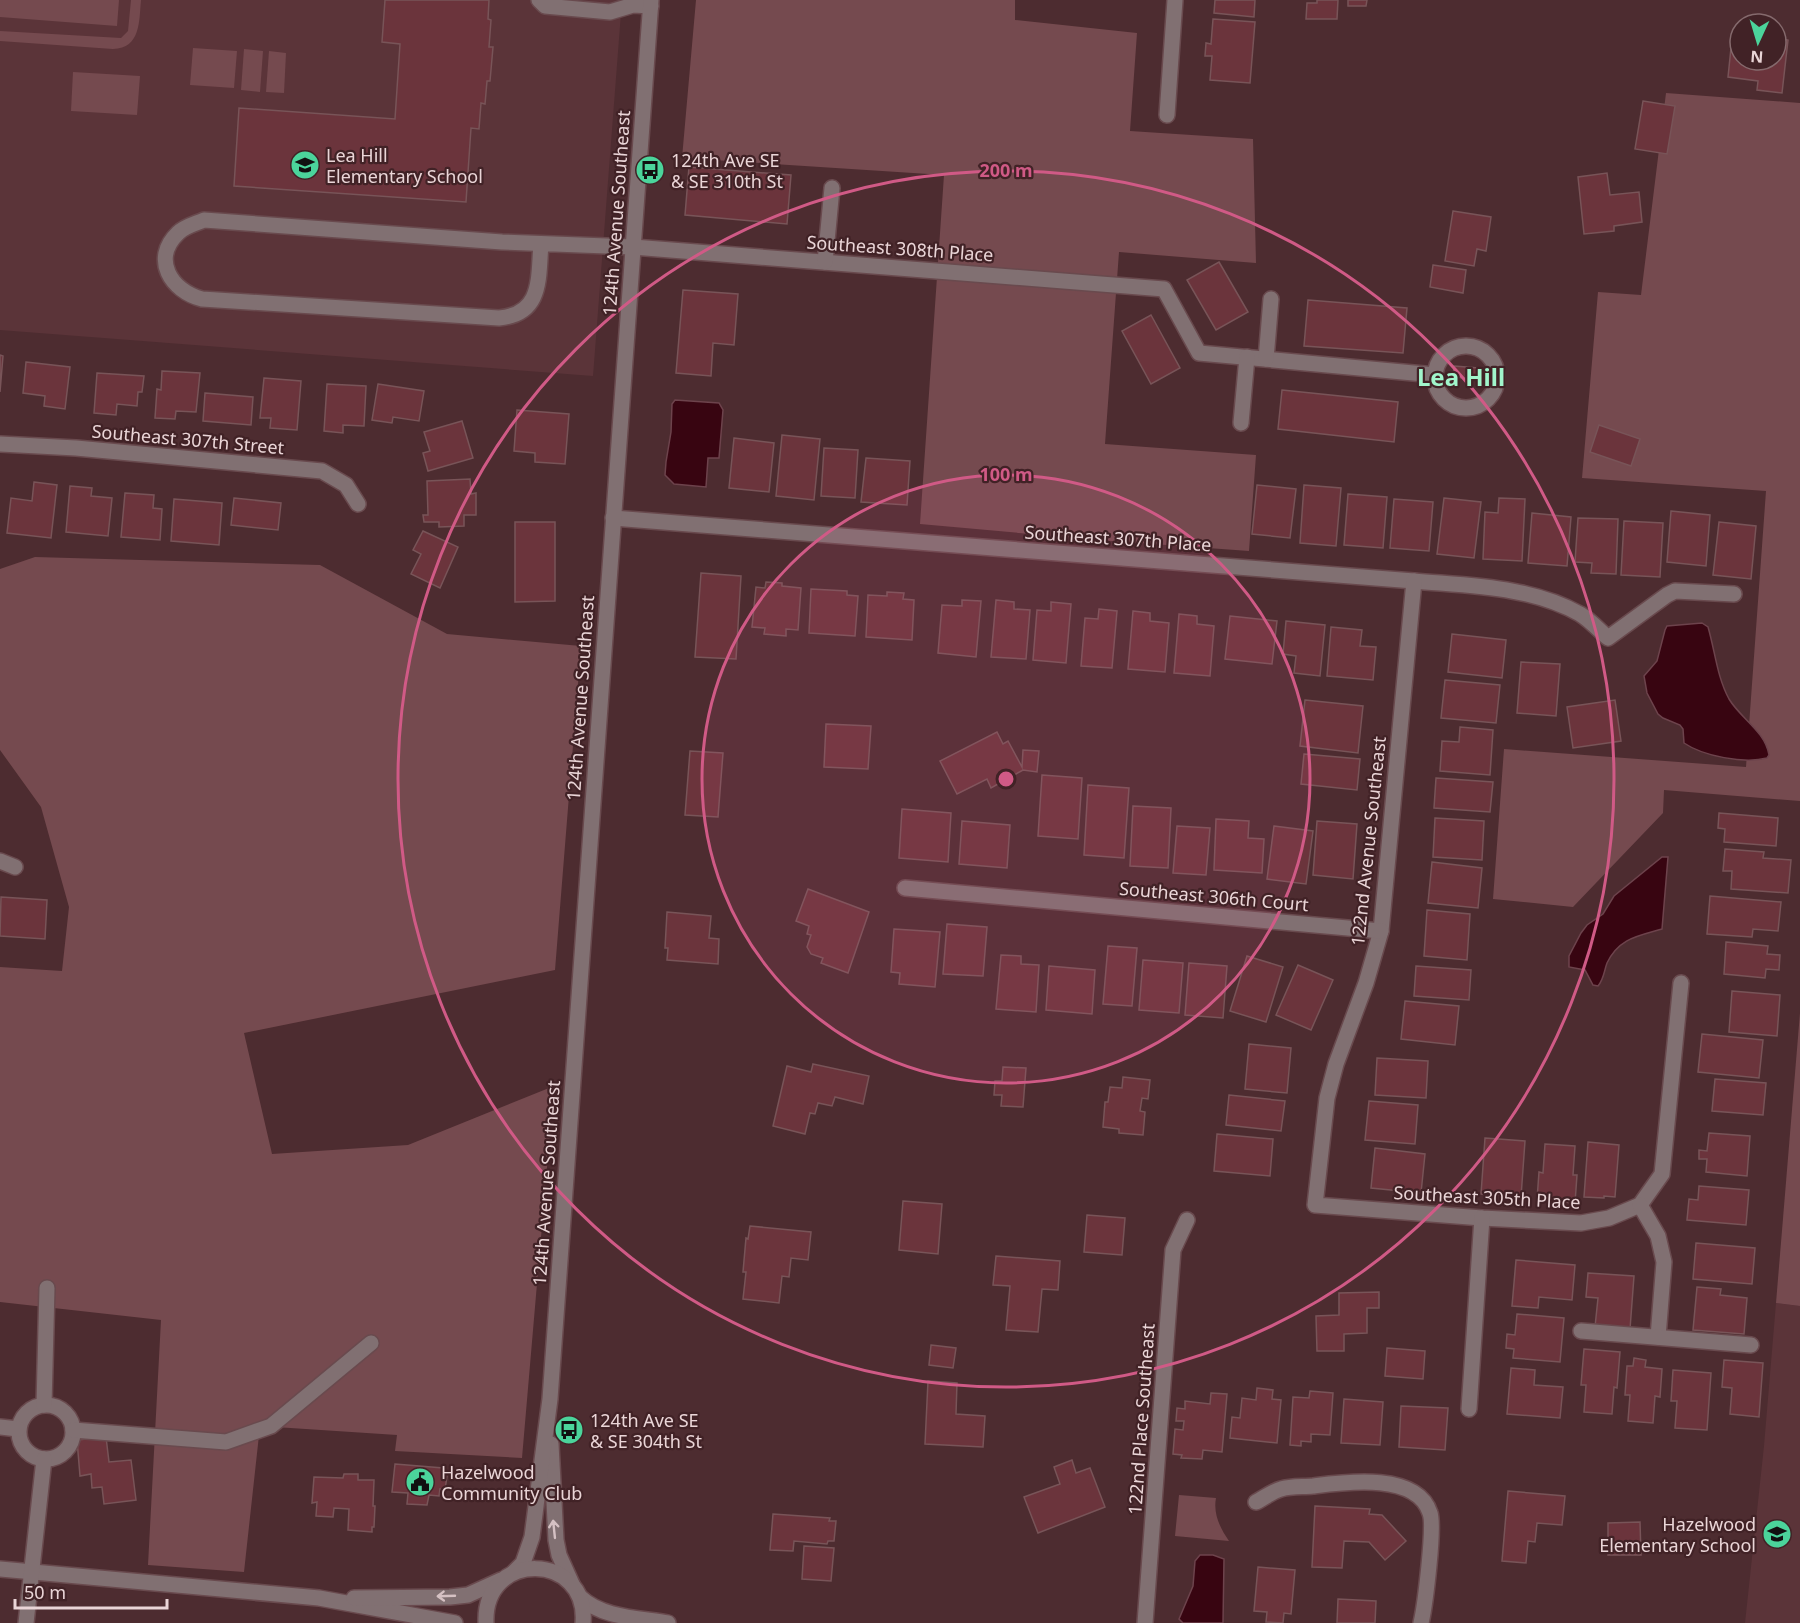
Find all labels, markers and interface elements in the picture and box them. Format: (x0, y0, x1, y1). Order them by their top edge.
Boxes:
north arrow (1728, 12, 1788, 72)
text: N (1750, 46, 1764, 68)
street label: 124th Avenue Southeast (597, 109, 635, 317)
place label: Lea Hill Elementary School (326, 143, 483, 188)
place label: 124th Ave SE & SE 310th St (671, 148, 783, 193)
school or university icon: Lea Hill Elementary School (289, 149, 321, 181)
bus stop icon: 124th Ave SE & SE 310th St (634, 154, 666, 186)
text: 200 m (979, 158, 1033, 182)
street label: Southeast 308th Place (806, 230, 994, 266)
district label: Lea Hill (1417, 360, 1505, 393)
street label: Southeast 307th Street (91, 419, 286, 459)
text: 100 m (979, 462, 1033, 486)
street label: Southeast 307th Place (1024, 520, 1212, 556)
street label: 124th Avenue Southeast (561, 594, 599, 802)
street label: 122nd Avenue Southeast (1345, 735, 1391, 947)
centre of rings (996, 769, 1016, 789)
street label: Southeast 306th Court (1118, 876, 1310, 916)
street label: 124th Avenue Southeast (527, 1079, 565, 1287)
street label: Southeast 305th Place (1393, 1180, 1581, 1214)
street label: 122nd Place Southeast (1122, 1322, 1160, 1515)
place label: 124th Ave SE & SE 304th St (590, 1408, 702, 1453)
bus stop icon: 124th Ave SE & SE 304th St (553, 1414, 585, 1446)
place label: Hazelwood Community Club (441, 1460, 582, 1505)
public building icon: Hazelwood Community Club (404, 1466, 436, 1498)
place label: Hazelwood Elementary School (1599, 1512, 1756, 1557)
school or university icon: Hazelwood Elementary School (1761, 1518, 1793, 1550)
one-way arrow (549, 1519, 560, 1539)
scale bar (15, 1572, 166, 1610)
text: 50 m (24, 1580, 66, 1604)
one-way arrow (436, 1591, 456, 1602)

